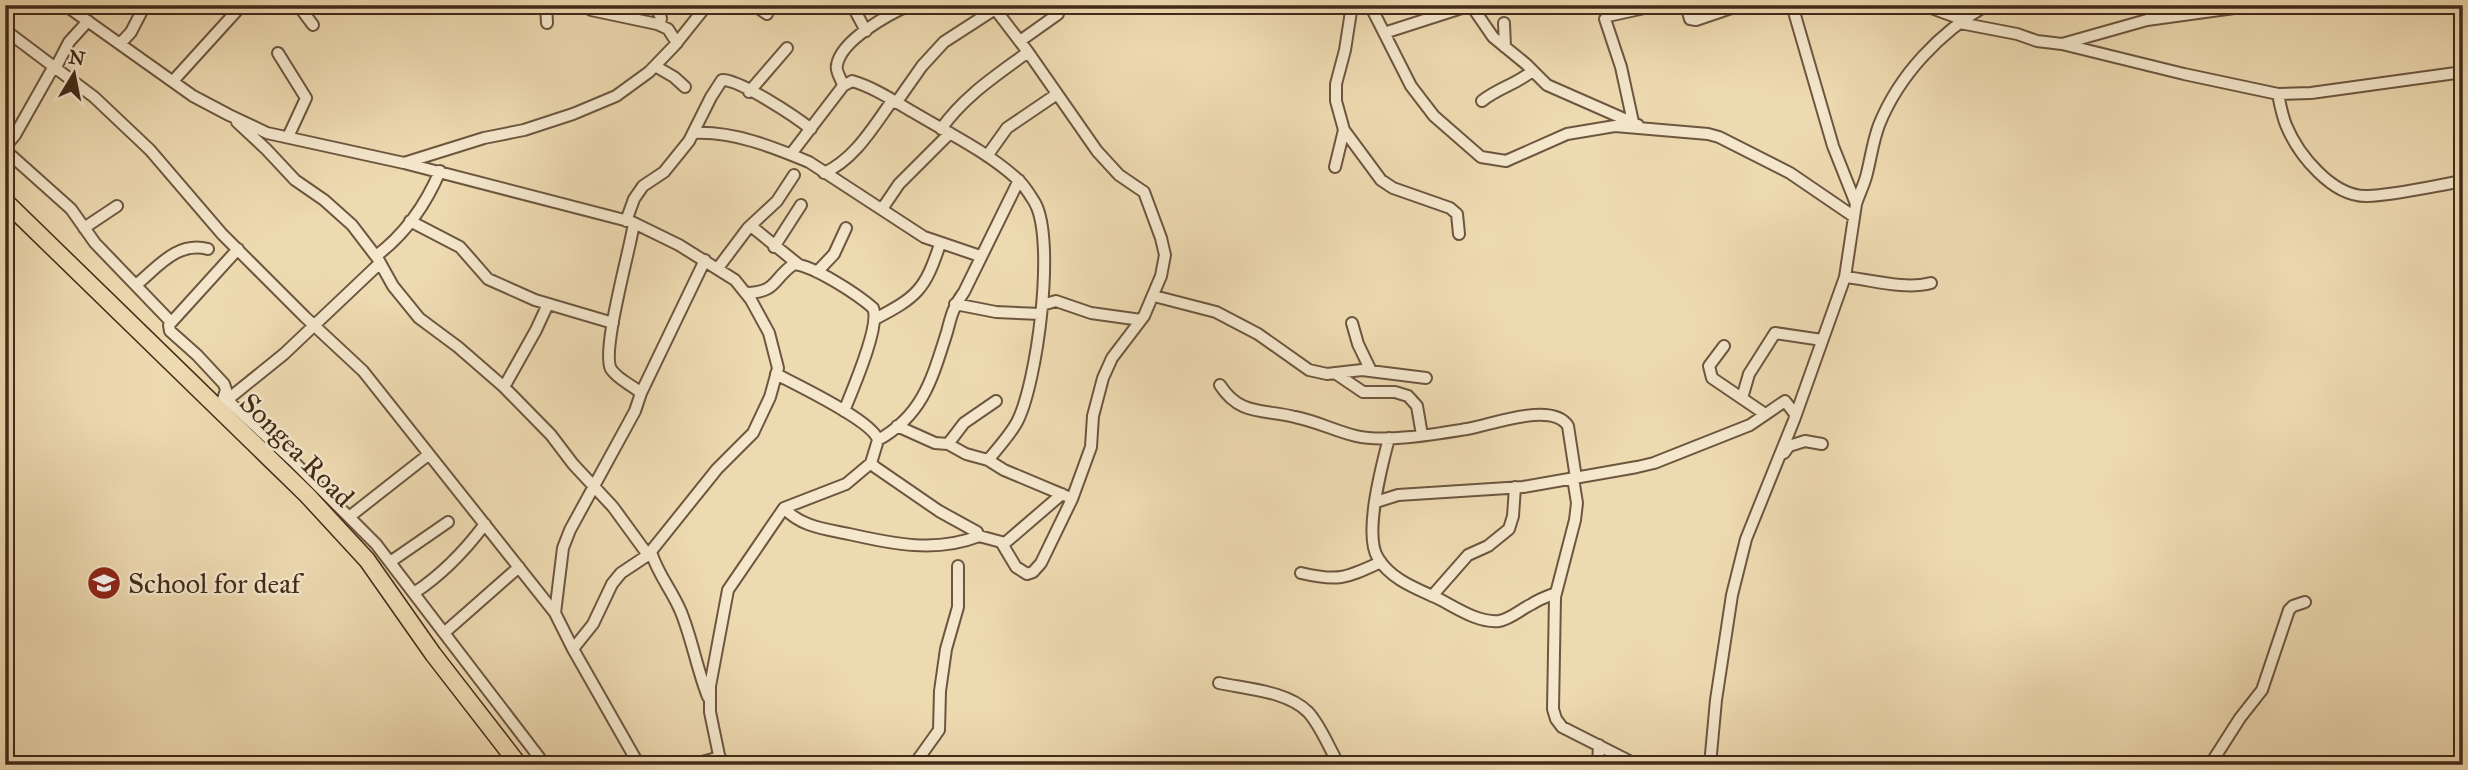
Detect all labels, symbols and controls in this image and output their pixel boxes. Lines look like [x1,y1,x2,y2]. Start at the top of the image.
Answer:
north arrow [38,38,108,108]
text: N [67,45,87,70]
street label: Songea Road [232,385,362,515]
school or university icon: School for deaf [85,564,123,602]
place label: School for deaf [128,566,305,601]

